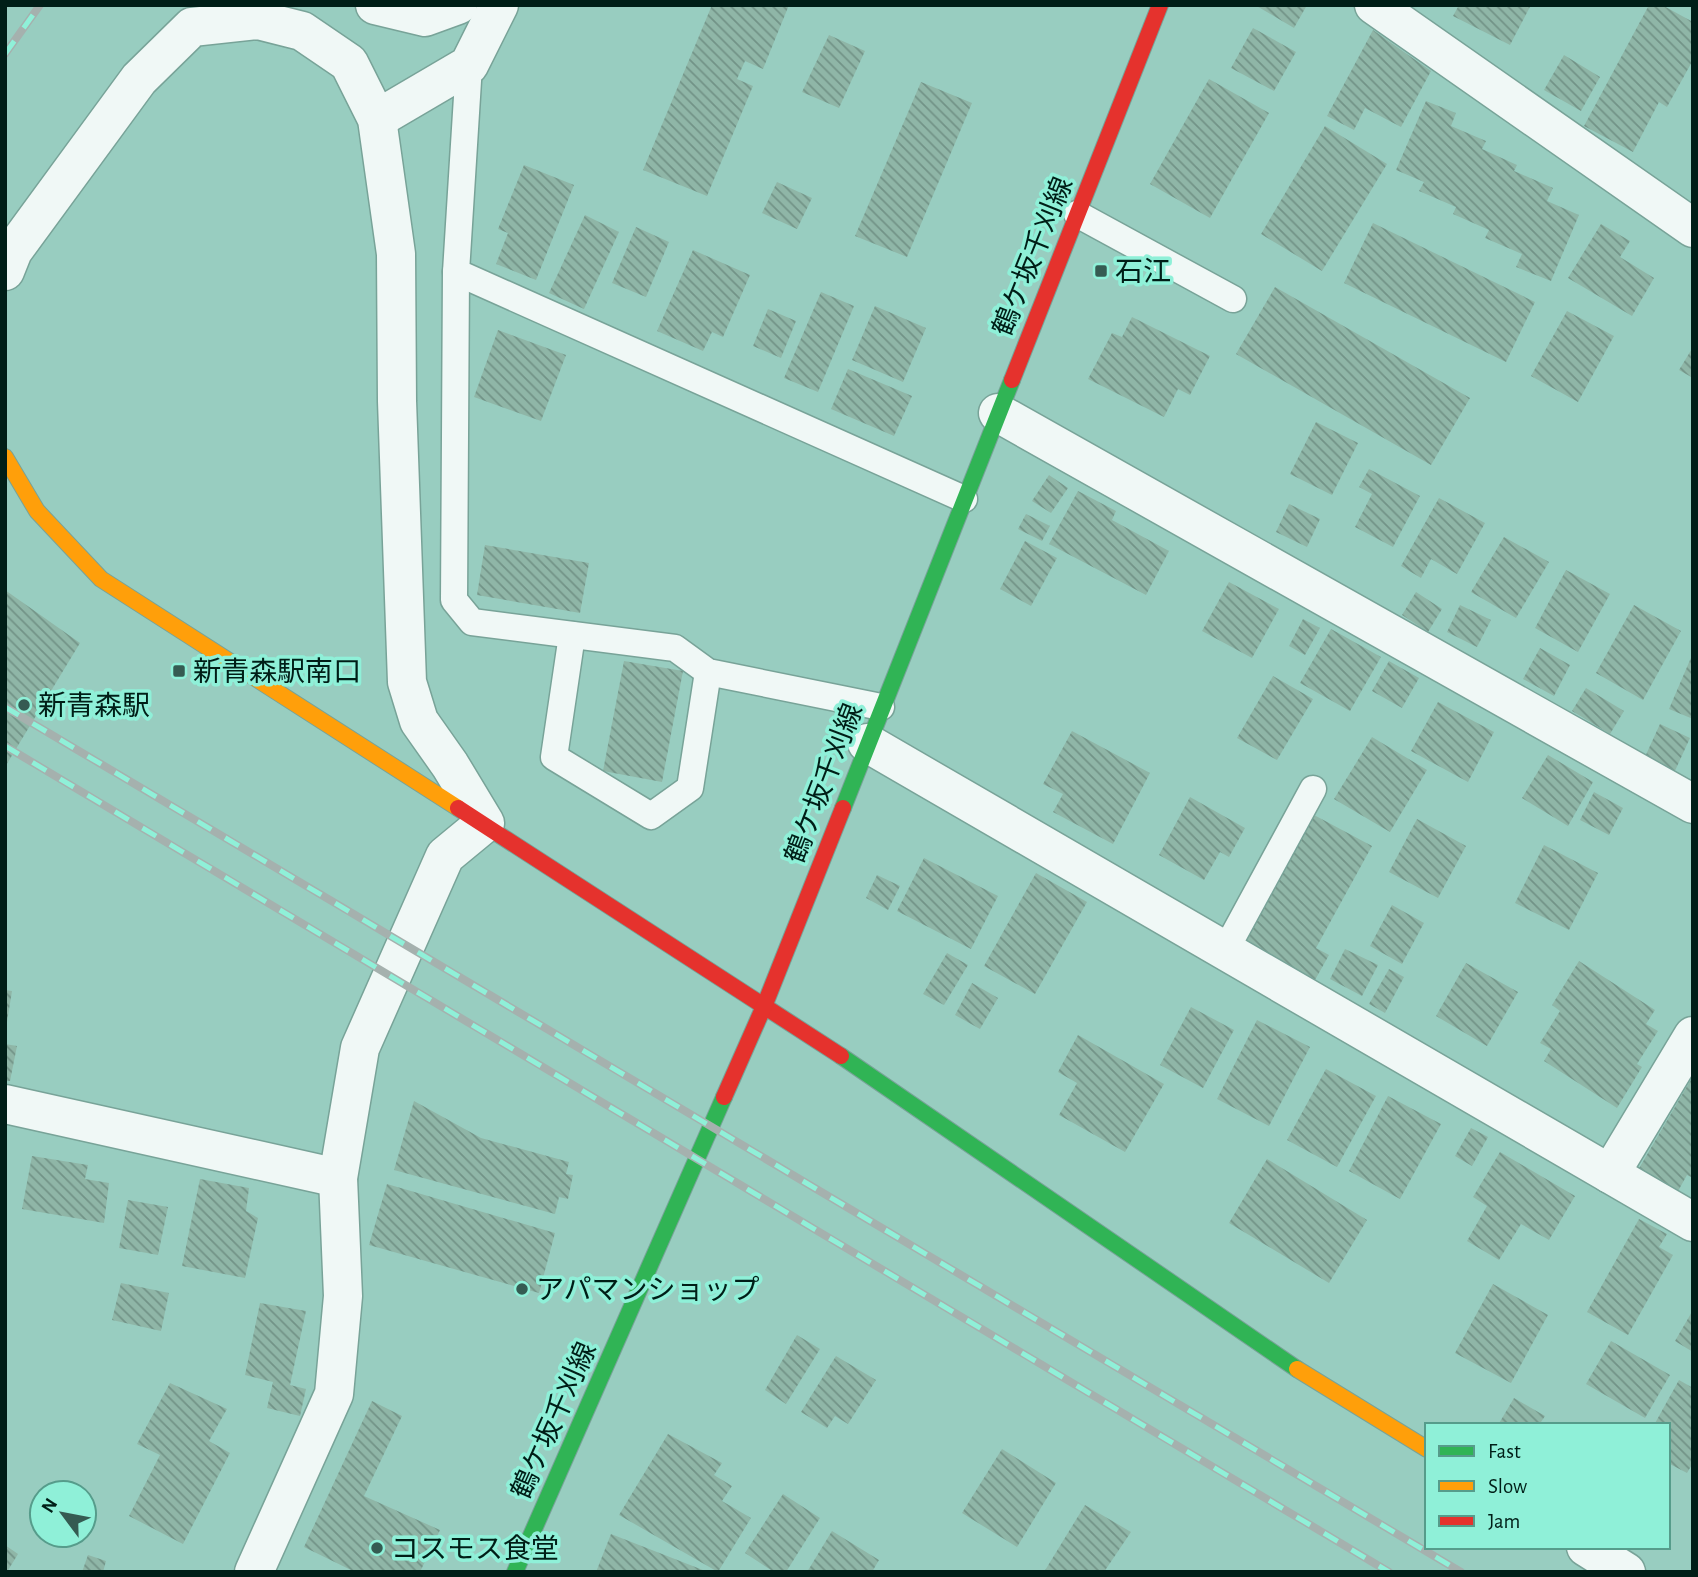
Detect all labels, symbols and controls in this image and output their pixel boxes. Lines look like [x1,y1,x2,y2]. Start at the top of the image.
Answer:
street label: 鶴ケ坂千刈線 [988,173,1078,340]
place label: 石江 [1115,257,1171,287]
marker: 石江 [1093,263,1109,279]
place label: 新青森駅南口 [193,657,361,687]
marker: 新青森駅南口 [171,663,187,679]
place label: 新青森駅 [38,691,150,721]
marker: 新青森駅 [16,697,32,713]
street label: 鶴ケ坂千刈線 [780,700,868,867]
place label: アパマンショップ [536,1275,759,1305]
marker: アパマンショップ [514,1281,530,1297]
street label: 鶴ケ坂千刈線 [506,1338,602,1503]
legend [1425,1423,1670,1549]
text: Fast [1488,1441,1521,1462]
text: Slow [1488,1476,1527,1497]
north arrow [28,1479,98,1549]
text: N [38,1495,61,1516]
text: Jam [1488,1511,1520,1532]
place label: コスモス食堂 [391,1534,559,1564]
marker: コスモス食堂 [369,1540,385,1556]

